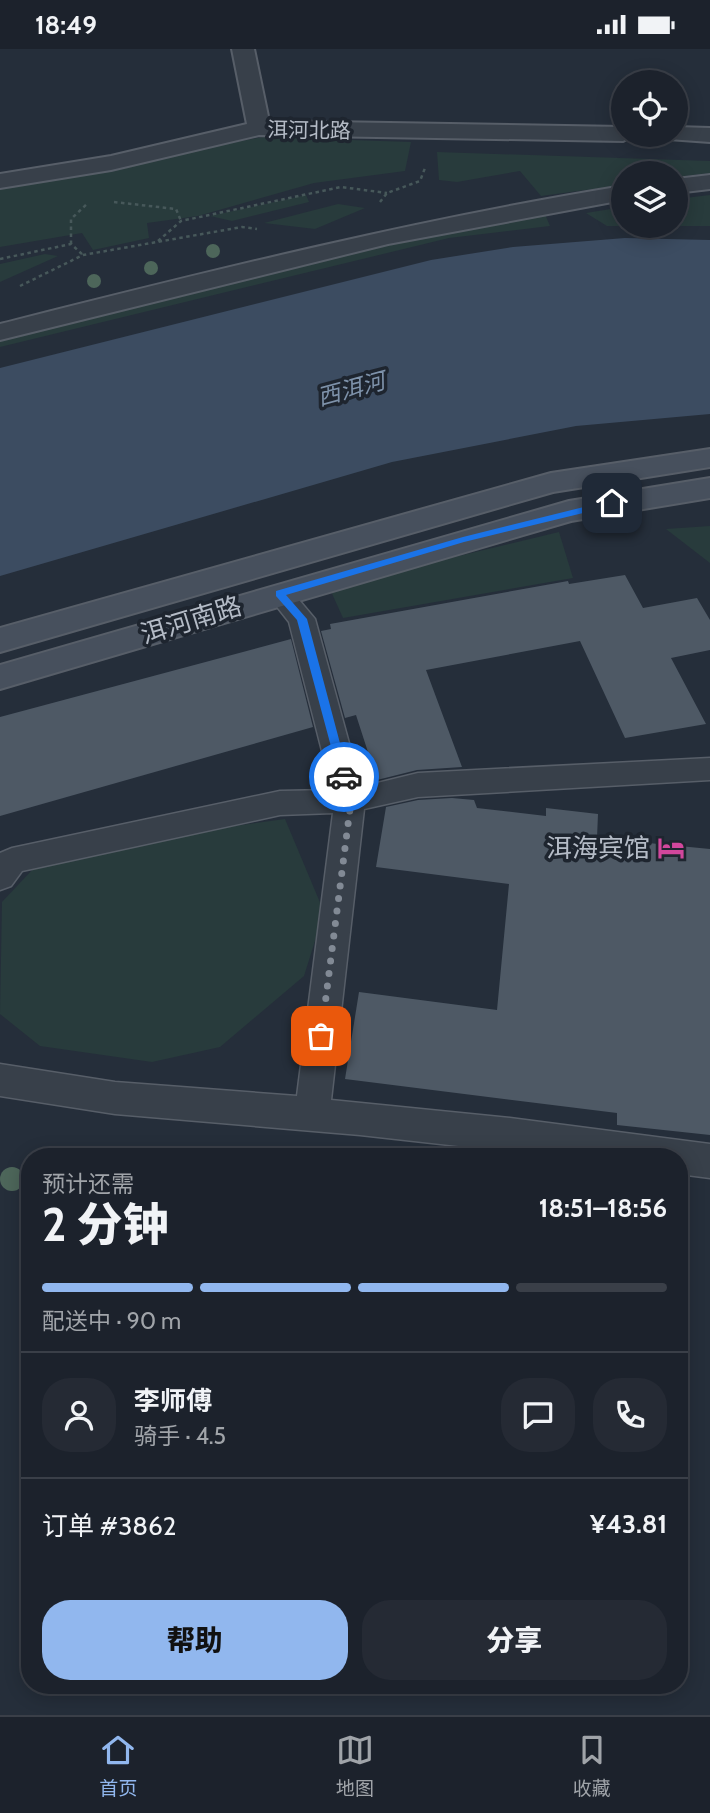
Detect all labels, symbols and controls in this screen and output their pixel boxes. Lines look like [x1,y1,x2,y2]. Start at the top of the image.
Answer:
text: 18:49 [35,9,97,41]
map controls [611,70,688,238]
button: locate [611,70,688,147]
street label: 洱河北路 [267,117,351,143]
button: layers [611,161,688,238]
water label: 西洱河 [314,366,392,411]
pin [582,473,642,533]
icon: home [593,484,631,522]
street label: 洱河南路 [137,589,245,651]
courier [309,742,379,812]
icon: car [325,758,363,796]
place label: 洱海宾馆 [546,832,650,864]
hotel icon: 洱海宾馆 [656,833,686,863]
pin [291,1006,351,1066]
icon: bag [302,1017,340,1055]
text: 预计还需 [42,1170,134,1198]
text: 18:51–18:56 [539,1192,667,1224]
text: 2 分钟 [42,1197,169,1253]
text: 配送中 · 90 m [42,1307,181,1335]
button: person [42,1378,116,1452]
button: chat [501,1378,575,1452]
button: phone [593,1378,667,1452]
text: 李师傅 [134,1385,212,1417]
text: 骑手 · 4.5 [134,1422,226,1450]
text: ¥43.81 [590,1508,667,1540]
text: 订单 #3862 [42,1510,176,1542]
button: 帮助 [42,1600,348,1680]
button: 分享 [362,1600,667,1680]
tab: 首页 [99,1731,137,1800]
tab: 地图 [336,1731,374,1800]
tab: 收藏 [573,1731,611,1800]

